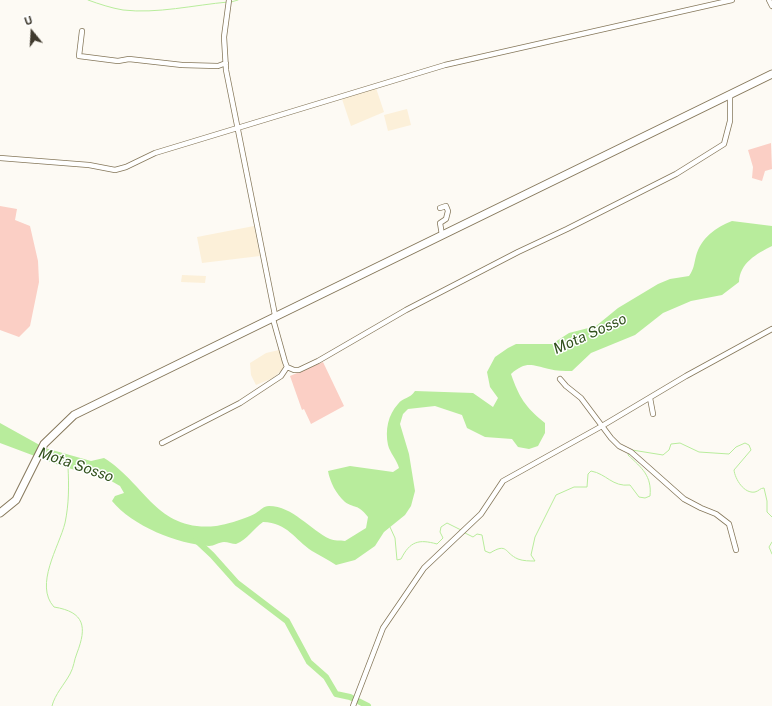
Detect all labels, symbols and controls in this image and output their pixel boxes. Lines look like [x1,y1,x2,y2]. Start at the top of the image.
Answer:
north arrow [12,12,52,52]
text: U [23,14,34,28]
water label: Mota Sosso [551,310,629,358]
water label: Mota Sosso [36,444,116,486]

